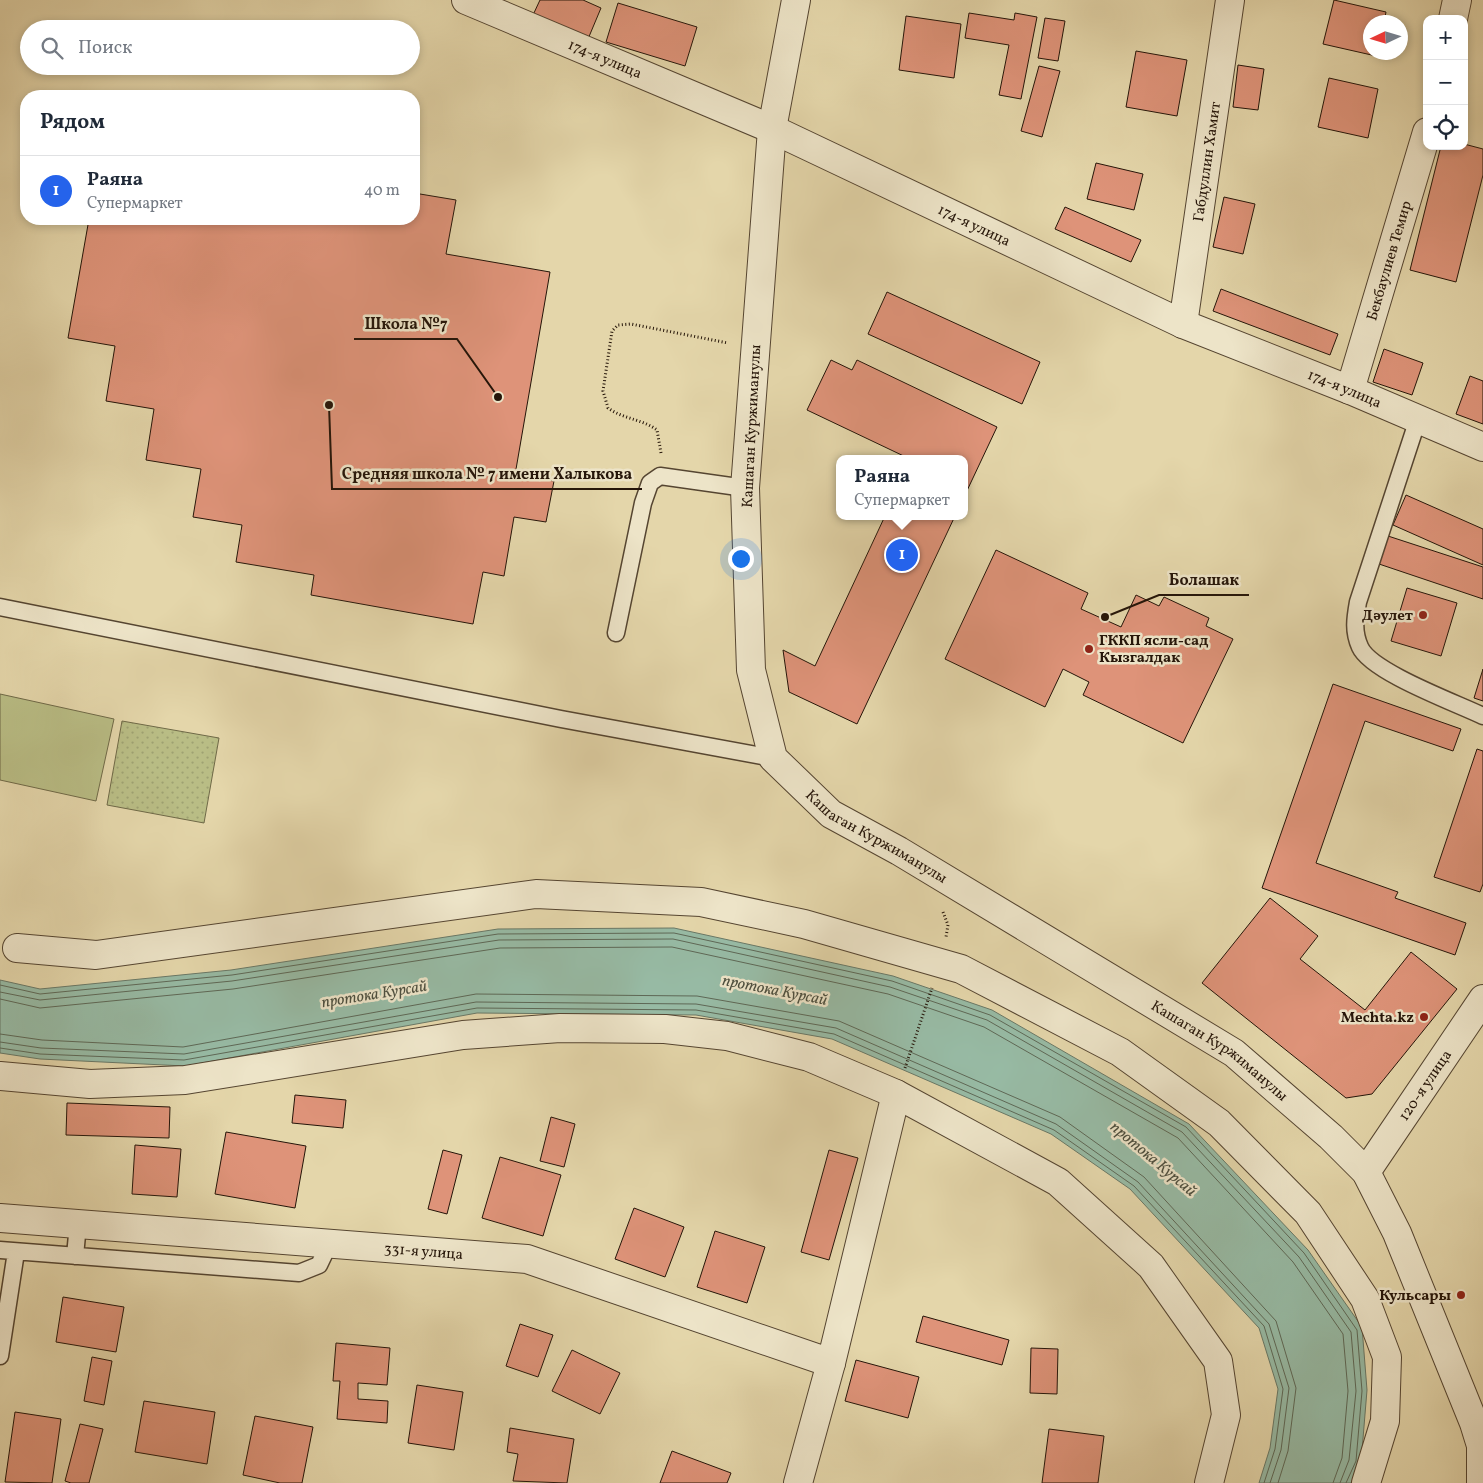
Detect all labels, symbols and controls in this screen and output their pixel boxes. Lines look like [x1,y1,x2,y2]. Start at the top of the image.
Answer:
north arrow [1363,15,1408,60]
map controls [1423,15,1468,150]
button: + [1423,15,1468,60]
search box [20,20,420,75]
icon: search [38,34,66,62]
text: Поиск [78,35,132,61]
street label: 174-я улица [564,35,645,85]
button: − [1423,60,1468,105]
street label: Габдуллин Хамит [1189,100,1227,223]
button: locate [1423,105,1468,150]
text: Рядом [40,108,105,137]
text: Раяна [87,167,143,193]
text: 1 [53,180,59,202]
text: 40 m [364,180,400,202]
text: Супермаркет [87,193,183,215]
street label: Бекбаулиев Темир [1362,199,1418,324]
street label: 174-я улица [934,200,1014,253]
callout: Школа №7 [354,308,457,339]
text: Школа №7 [364,314,448,336]
street label: Кашаган Куржиманулы [738,343,767,508]
street label: 174-я улица [1304,365,1384,414]
popup [836,455,968,520]
callout: Средняя школа № 7 имени Халыкова [332,458,642,489]
text: Средняя школа № 7 имени Халыкова [342,464,632,486]
text: Раяна [854,464,910,490]
text: Супермаркет [854,490,950,512]
pin: 1 [886,536,918,574]
your location [728,546,754,572]
callout: Болашак [1159,564,1249,595]
text: Болашак [1169,570,1240,592]
place label: Дәулет [1362,606,1414,627]
marker: Дәулет [1417,609,1429,621]
place label: ГККП ясли-сад Кызгалдак [1099,631,1209,669]
marker: ГККП ясли-сад Кызгалдак [1083,643,1095,655]
street label: Кашаган Куржиманулы [800,786,951,890]
water label: протока Курсай [720,970,829,1012]
water label: протока Курсай [320,976,429,1014]
street label: Кашаган Куржиманулы [1146,996,1292,1107]
place label: Mechta.kz [1341,1008,1414,1029]
marker: Mechta.kz [1418,1011,1430,1023]
street label: 120-я улица [1394,1046,1458,1126]
water label: протока Курсай [1105,1117,1201,1202]
street label: 331-я улица [383,1239,464,1266]
place label: Кульсары [1379,1286,1451,1307]
marker: Кульсары [1455,1289,1467,1301]

